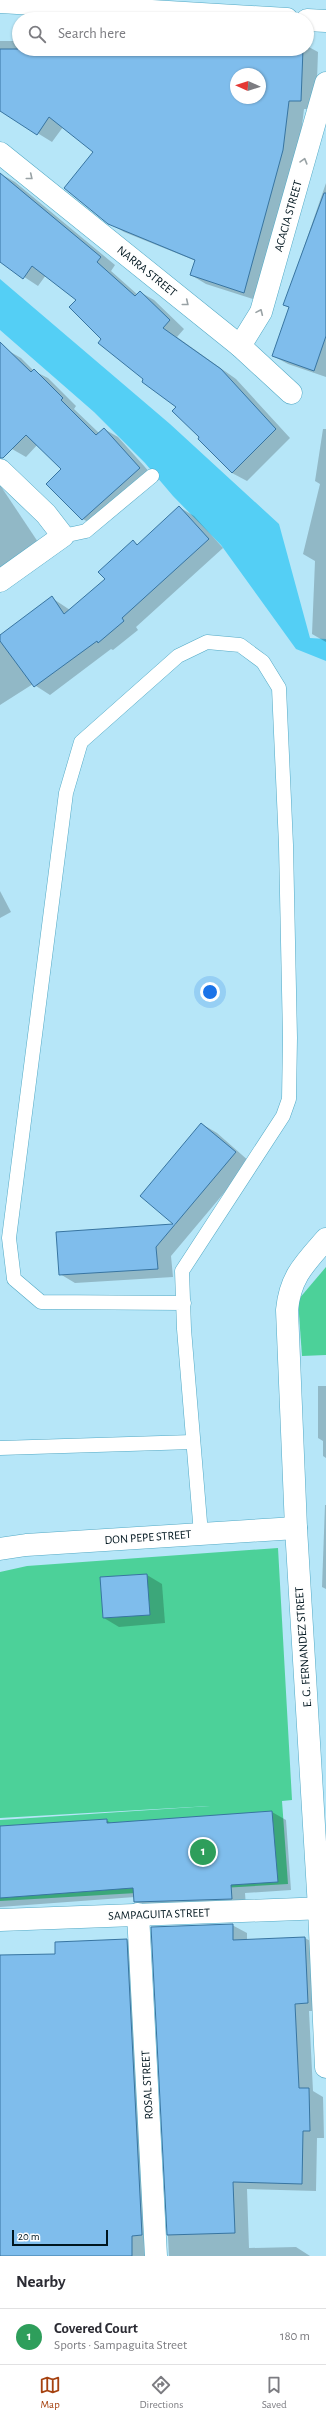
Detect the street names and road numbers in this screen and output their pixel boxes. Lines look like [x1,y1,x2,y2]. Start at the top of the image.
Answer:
street label: ACACIA STREET [272,179,304,253]
street label: NARRA STREET [115,243,179,299]
street label: DON PEPE STREET [104,1528,192,1546]
street label: E. G. FERNANDEZ STREET [293,1586,313,1708]
street label: SAMPAGUITA STREET [108,1906,210,1922]
street label: ROSAL STREET [139,2050,155,2120]

